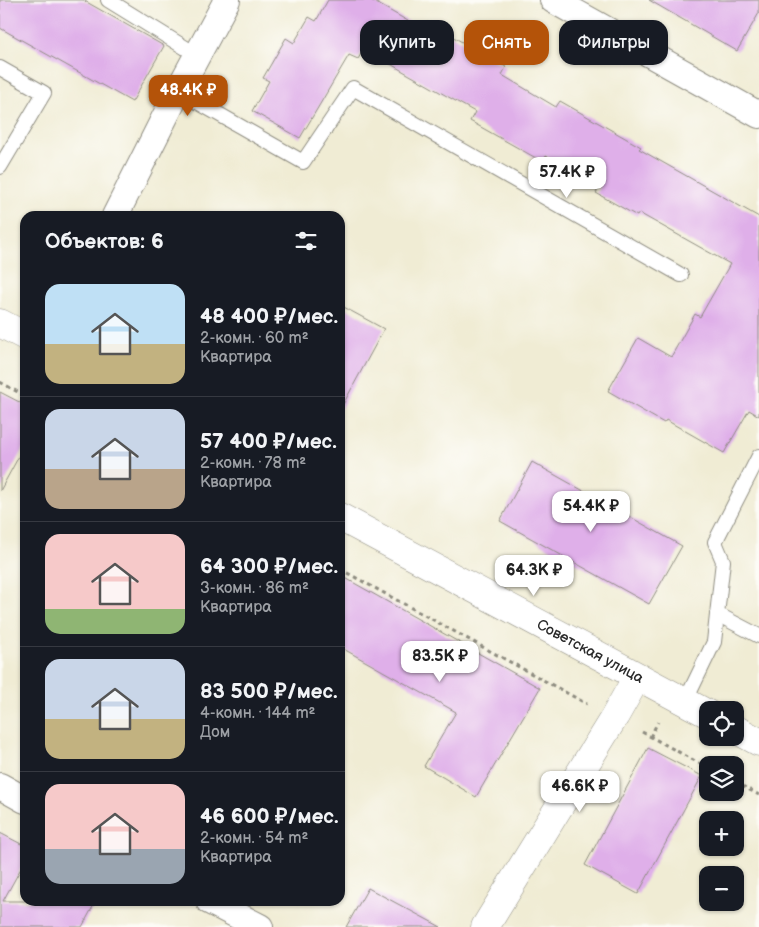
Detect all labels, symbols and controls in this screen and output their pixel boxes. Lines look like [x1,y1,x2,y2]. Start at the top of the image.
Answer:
chip: Купить [360,20,454,65]
chip: Снять [464,20,549,65]
chip: Фильтры [559,20,668,65]
pin: 48.4K ₽ [142,74,234,117]
text: 48.4K ₽ [160,81,216,100]
pin: 57.4K ₽ [521,156,613,199]
text: 57.4K ₽ [539,163,595,182]
icon: filters [292,227,320,255]
text: Объектов: 6 [45,229,164,254]
icon: home [85,304,145,364]
text: 48 400 ₽/мес. [200,304,338,329]
text: 2-комн. · 60 m² [200,329,309,348]
text: Квартира [200,348,272,367]
icon: home [85,429,145,489]
text: 57 400 ₽/мес. [200,429,337,454]
text: 2-комн. · 78 m² [200,454,306,473]
text: Квартира [200,473,272,492]
pin: 54.4K ₽ [545,490,637,533]
text: 54.4K ₽ [563,497,619,516]
icon: home [85,554,145,614]
text: 64 300 ₽/мес. [200,554,338,579]
pin: 64.3K ₽ [488,554,580,597]
text: 64.3K ₽ [506,561,562,580]
text: 3-комн. · 86 m² [200,579,309,598]
text: Квартира [200,598,272,617]
street label: Советская улица [533,615,647,688]
pin: 83.5K ₽ [394,640,486,683]
text: 83.5K ₽ [412,647,468,666]
icon: home [85,679,145,739]
text: 83 500 ₽/мес. [200,679,338,704]
map controls [699,701,744,911]
button: locate [699,701,744,746]
text: 4-комн. · 144 m² [200,704,316,723]
text: Дом [200,723,230,742]
button: layers [699,756,744,801]
pin: 46.6K ₽ [534,770,626,813]
text: 46.6K ₽ [552,777,608,796]
icon: home [85,804,145,864]
text: 46 600 ₽/мес. [200,804,339,829]
button: + [699,811,744,856]
text: 2-комн. · 54 m² [200,829,308,848]
text: Квартира [200,848,272,867]
button: − [699,866,744,911]

